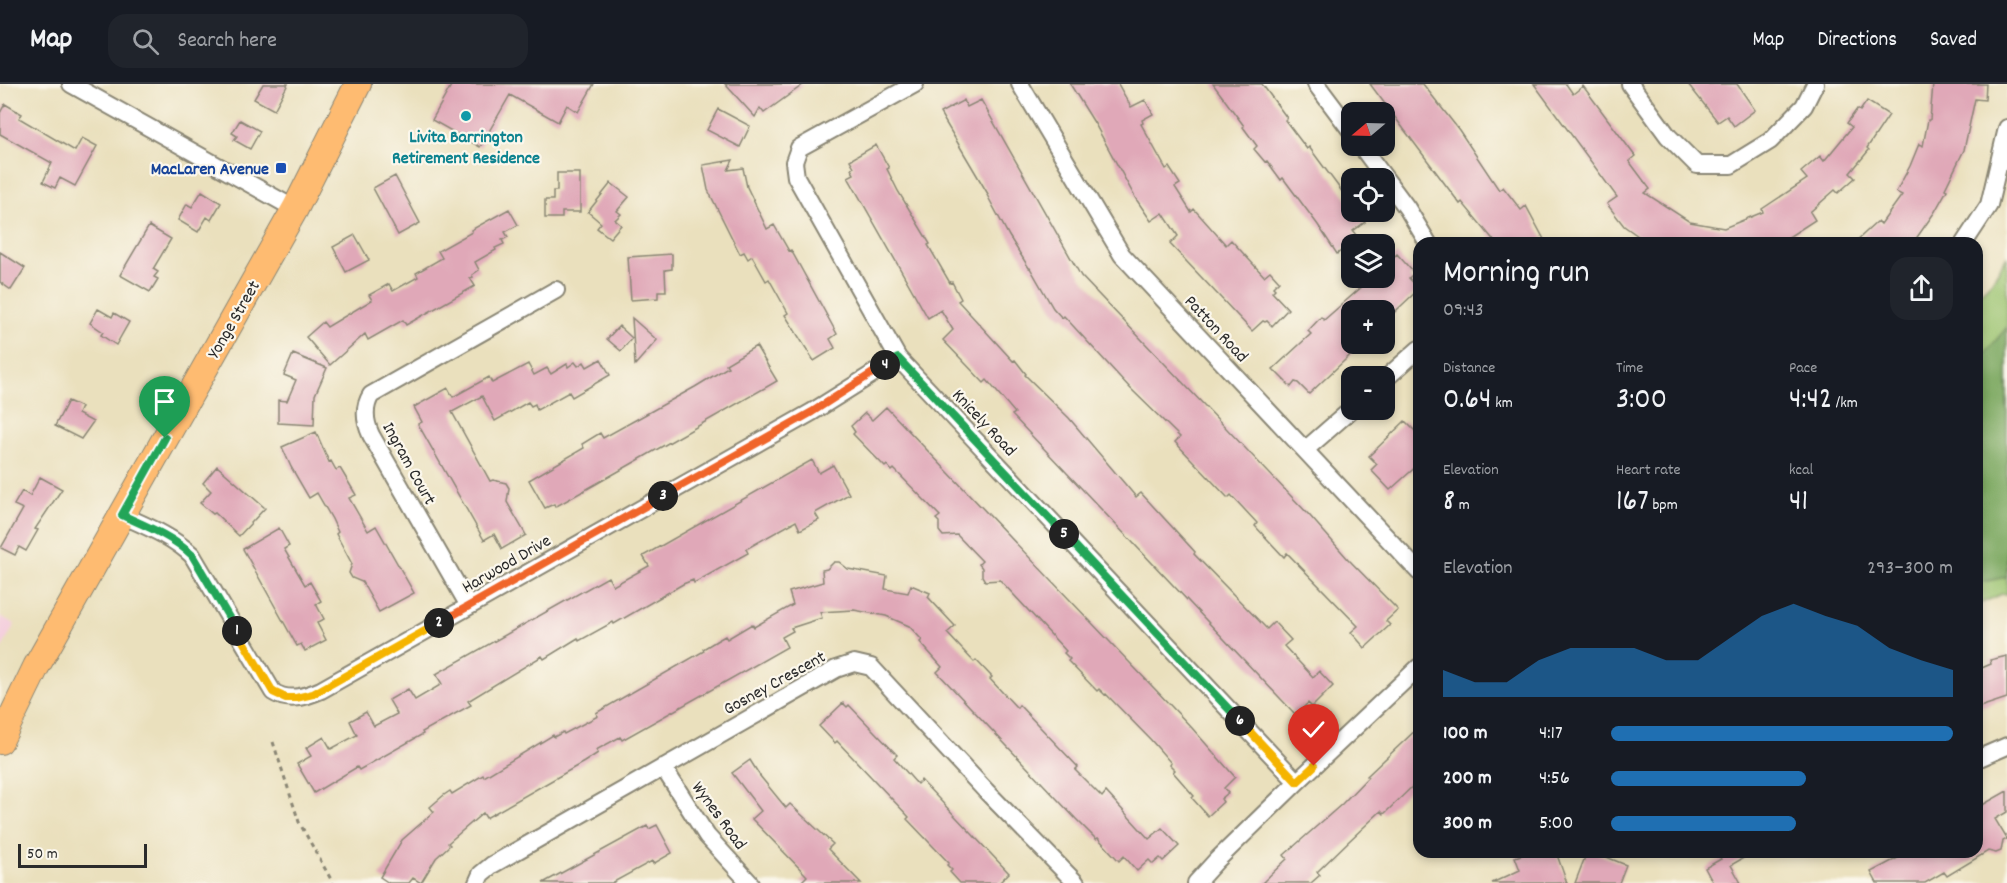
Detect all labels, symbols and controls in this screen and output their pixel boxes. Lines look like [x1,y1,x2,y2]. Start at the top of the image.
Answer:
search box [108,14,528,68]
text: Map [30,21,72,61]
icon: search [129,25,162,58]
text: Search here [177,26,277,57]
text: Map [1753,26,1784,56]
text: Directions [1817,26,1897,56]
text: Saved [1930,26,1977,56]
north arrow [1341,102,1395,156]
map controls [1341,102,1395,420]
marker: Livita Barrington Retirement Residence [459,109,473,123]
place label: Livita Barrington Retirement Residence [392,126,540,172]
place label: MacLaren Avenue [151,158,269,183]
marker: MacLaren Avenue [274,161,288,175]
button: locate [1341,168,1395,222]
button: layers [1341,234,1395,288]
text: Morning run [1443,251,1590,298]
button: share [1890,257,1953,320]
street label: Yonge Street [203,276,268,364]
street label: Patton Road [1177,290,1253,369]
text: 09:43 [1443,297,1484,325]
button: + [1341,300,1395,354]
pin: 4 [870,350,900,380]
text: 4 [882,353,888,376]
text: Distance [1443,357,1495,380]
text: Time [1616,357,1643,380]
text: Pace [1789,357,1817,380]
button: − [1341,366,1395,420]
pin [139,376,190,438]
text: 0.64 [1443,380,1491,423]
text: 3:00 [1616,380,1667,423]
text: 4:42 [1789,380,1832,423]
street label: Knicely Road [945,384,1021,463]
icon: arrive [148,385,181,418]
text: km [1491,392,1513,415]
text: /km [1832,392,1858,415]
street label: Ingram Court [375,418,441,511]
text: Elevation [1443,459,1499,482]
text: Heart rate [1616,459,1681,482]
text: kcal [1789,459,1813,482]
pin: 3 [648,481,678,511]
text: 8 [1443,482,1455,525]
text: 167 [1616,482,1649,525]
text: 41 [1789,482,1808,525]
text: 3 [659,484,667,507]
text: m [1455,494,1470,517]
text: bpm [1649,494,1678,517]
pin: 5 [1049,519,1079,549]
text: 5 [1060,522,1068,545]
street label: Harwood Drive [458,530,557,601]
text: Elevation [1443,555,1513,583]
text: 293–300 m [1867,555,1953,583]
pin: 2 [424,608,454,638]
text: 2 [436,611,443,634]
pin: 1 [222,616,252,646]
text: 1 [235,619,239,642]
street label: Gosney Crescent [720,646,831,723]
pin [1288,704,1339,766]
pin: 6 [1225,706,1255,736]
text: 6 [1236,709,1244,732]
icon: check [1297,713,1330,746]
text: 100 m [1443,720,1488,748]
text: 4:17 [1539,720,1563,748]
text: 200 m [1443,765,1492,793]
text: 4:56 [1539,765,1570,793]
street label: Wynes Road [685,777,751,856]
text: 300 m [1443,810,1492,838]
text: 5:00 [1539,810,1573,838]
scale bar [18,841,147,868]
text: 50 m [27,843,58,866]

